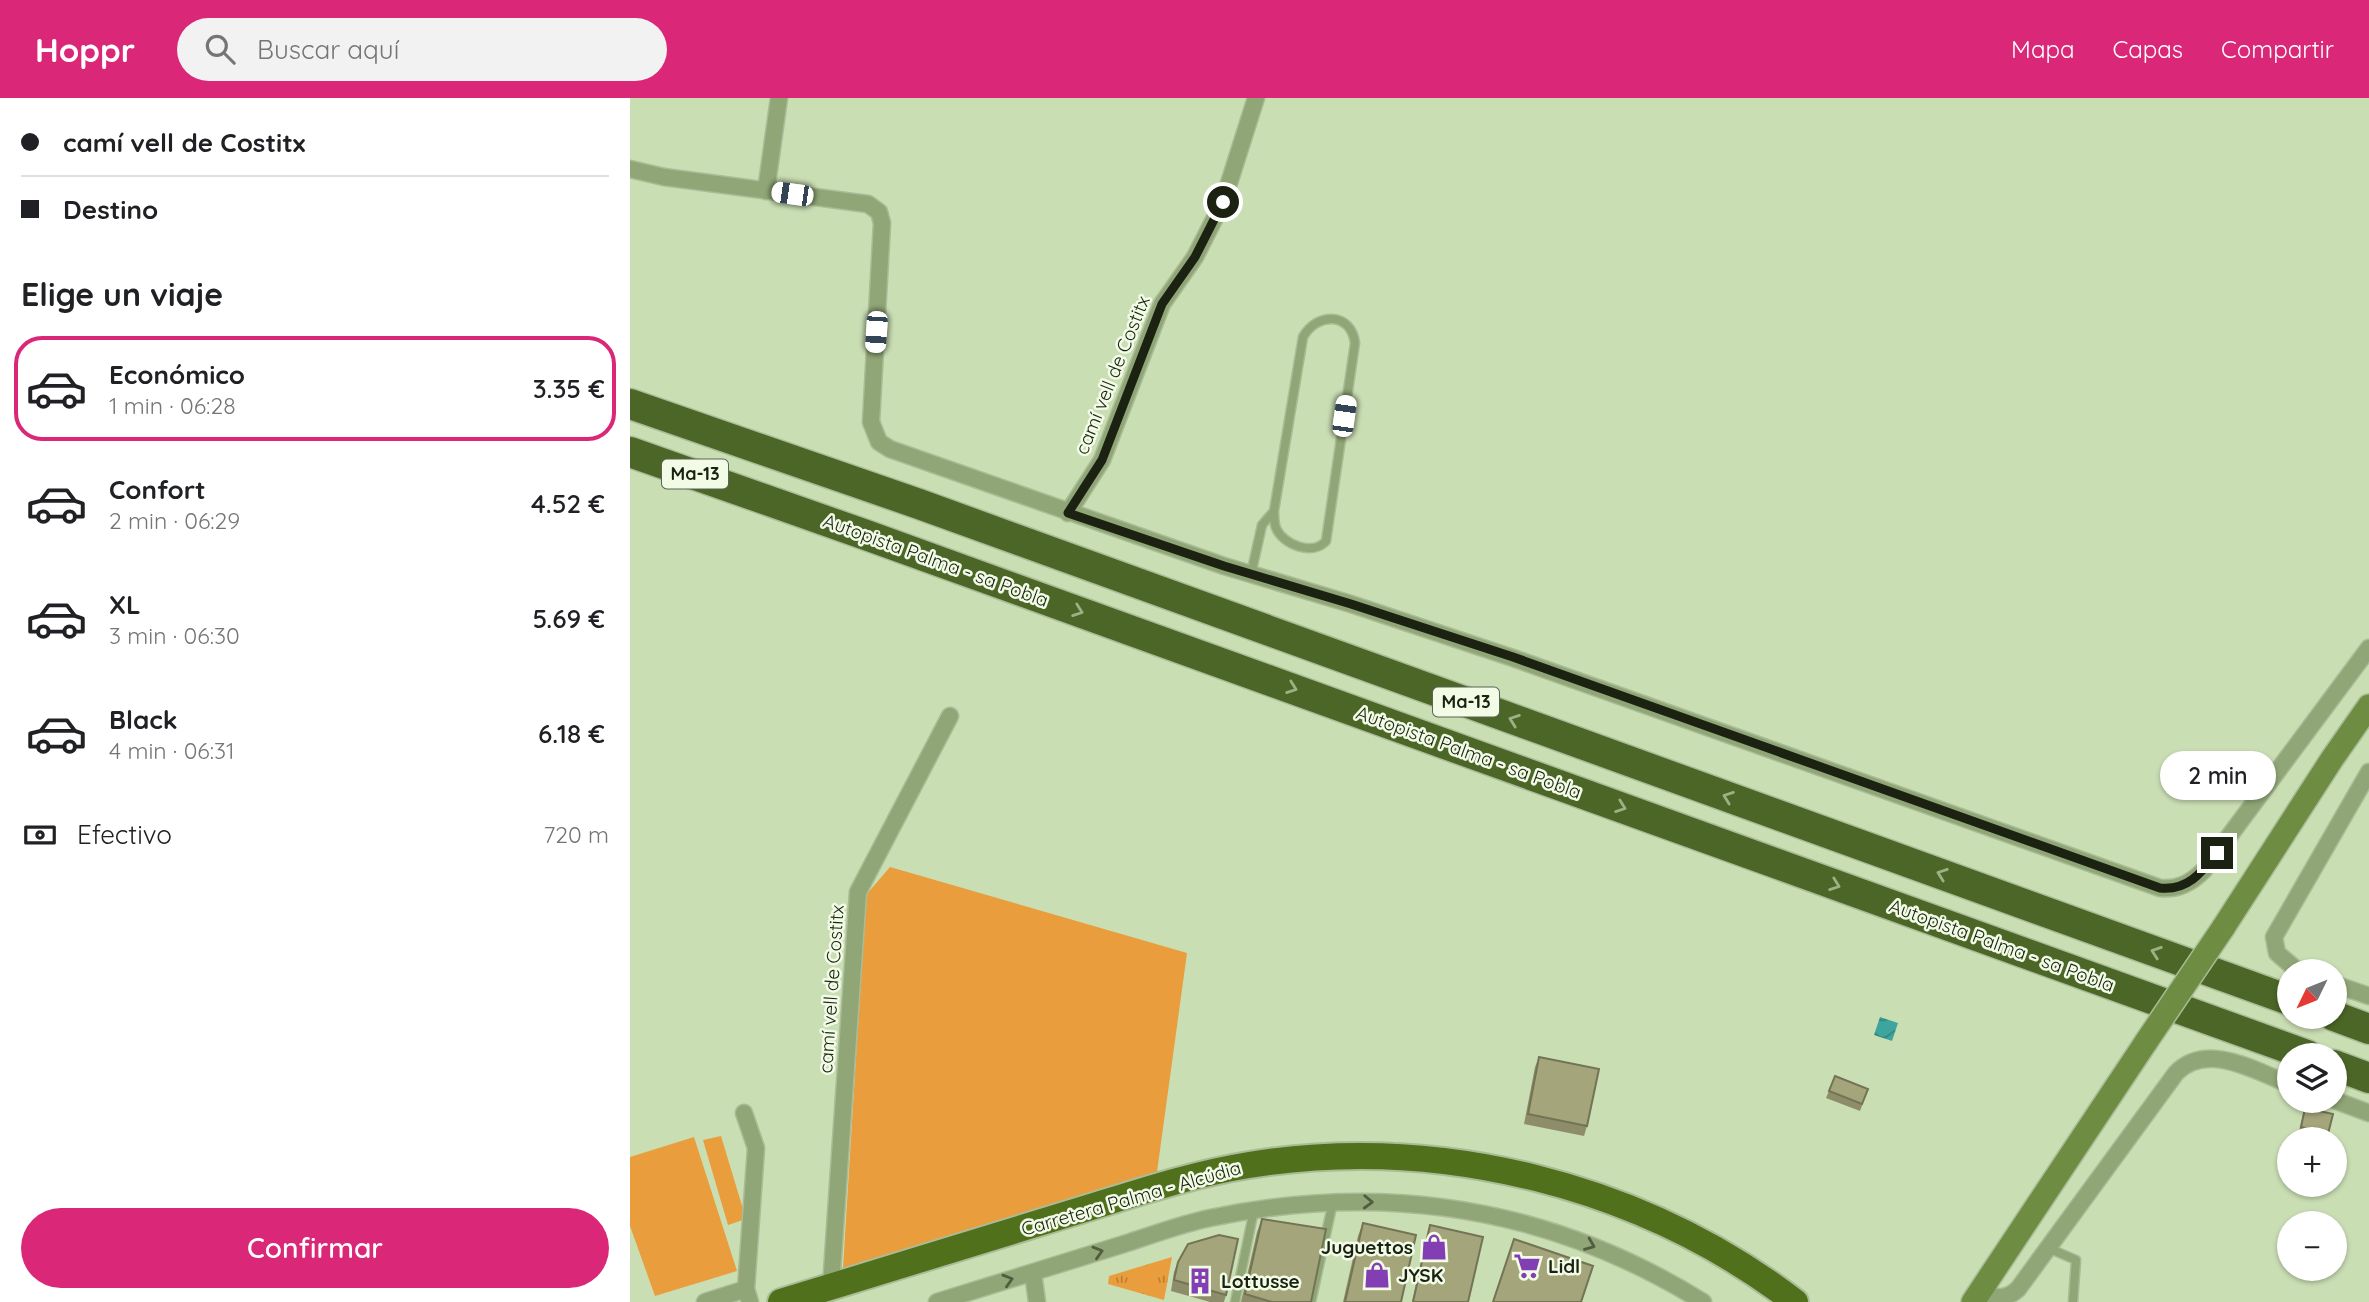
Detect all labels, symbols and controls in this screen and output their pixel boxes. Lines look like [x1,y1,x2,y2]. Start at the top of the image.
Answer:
search box [177,18,667,81]
text: Hoppr [35,29,135,70]
icon: search [201,30,239,68]
text: Buscar aquí [257,33,399,66]
text: Mapa [2011,34,2075,64]
text: Capas [2113,34,2183,64]
text: Compartir [2221,34,2334,64]
text: camí vell de Costitx [63,126,305,159]
car [770,181,815,207]
route start [1207,186,1239,218]
text: Destino [63,193,158,226]
text: Elige un viaje [21,274,223,314]
street label: camí vell de Costitx [1069,292,1155,458]
car [865,310,888,354]
icon: car [25,357,88,420]
text: Económico [109,358,245,391]
text: 3.35 € [533,372,605,405]
text: 1 min · 06:28 [109,391,236,420]
car [1331,394,1358,438]
road number: Ma-13 [662,460,728,488]
icon: car [25,472,88,535]
text: Confort [109,473,206,506]
text: 4.52 € [531,487,605,520]
text: 2 min · 06:29 [109,506,240,535]
street label: Autopista Palma - sa Pobla [820,508,1052,612]
icon: car [25,587,88,650]
text: XL [109,588,141,621]
text: 5.69 € [532,602,605,635]
one-way arrow [1071,603,1083,617]
text: 3 min · 06:30 [109,621,240,650]
one-way arrow [1285,680,1297,694]
road number: Ma-13 [1433,688,1499,716]
street label: Autopista Palma - sa Pobla [1353,700,1585,804]
icon: car [25,702,88,765]
text: Black [109,703,178,736]
one-way arrow [1508,714,1520,728]
text: 6.18 € [538,717,605,750]
text: 4 min · 06:31 [109,736,235,765]
callout: 2 min [2159,752,2275,800]
text: 2 min [2188,761,2248,790]
one-way arrow [1722,791,1734,805]
one-way arrow [1614,799,1626,813]
icon: cash [21,816,59,854]
text: Efectivo [77,818,172,851]
text: 720 m [544,820,609,849]
route end [2201,837,2233,869]
one-way arrow [1936,869,1948,883]
one-way arrow [1828,876,1840,890]
street label: Autopista Palma - sa Pobla [1886,893,2118,997]
street label: camí vell de Costitx [813,904,849,1074]
one-way arrow [2150,946,2162,960]
north arrow [2277,959,2347,1029]
map controls [2277,959,2347,1281]
button: layers [2277,1043,2347,1113]
button: + [2277,1127,2347,1197]
street label: Carretera Palma - Alcúdia [1018,1155,1244,1241]
one-way arrow [1363,1194,1374,1209]
button: Confirmar [21,1208,609,1288]
button: − [2277,1211,2347,1281]
shop icon: Juguettos [1419,1232,1449,1262]
place label: Juguettos [1321,1235,1413,1259]
one-way arrow [1583,1236,1595,1250]
one-way arrow [1091,1246,1104,1260]
supermarket icon: Lidl [1512,1251,1542,1281]
place label: Lidl [1548,1254,1580,1278]
shop icon: JYSK [1362,1260,1392,1290]
place label: JYSK [1398,1263,1443,1287]
building icon: Lottusse [1185,1266,1215,1296]
place label: Lottusse [1221,1269,1300,1293]
one-way arrow [1002,1273,1014,1288]

